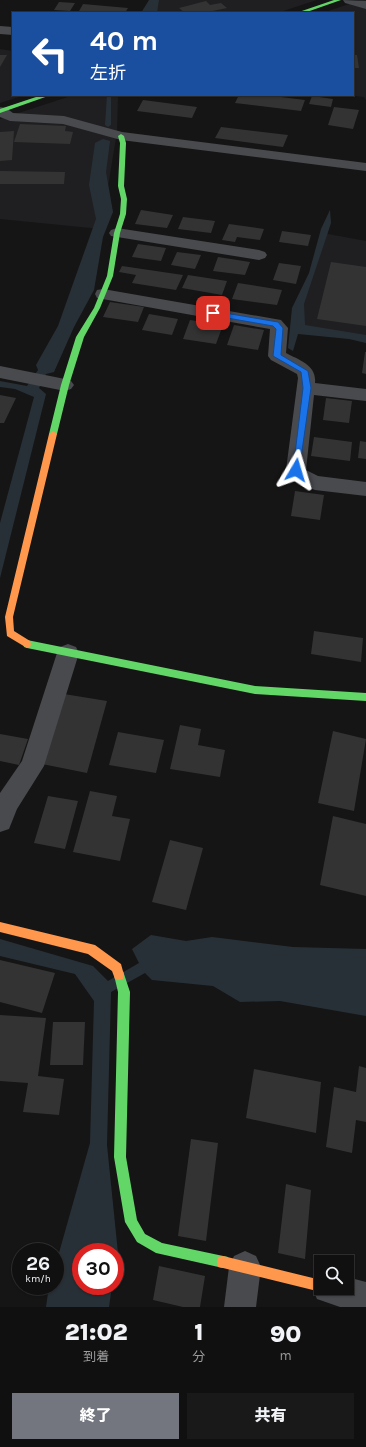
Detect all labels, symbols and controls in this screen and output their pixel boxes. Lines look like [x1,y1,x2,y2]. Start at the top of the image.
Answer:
text: 40 m [90,24,158,57]
icon: left [24,28,76,80]
text: 左折 [90,62,126,84]
pin [196,296,230,330]
icon: arrive [202,302,224,324]
position arrow [275,449,317,491]
speed limit sign: 30 [72,1243,124,1295]
text: 26 [26,1252,50,1275]
map controls [314,1255,354,1295]
button: search [314,1255,354,1295]
text: km/h [25,1273,51,1285]
text: 21:02 [65,1318,128,1346]
text: 1 [194,1318,203,1346]
text: 90 [270,1320,301,1348]
text: m [280,1348,292,1363]
text: 到着 [83,1349,109,1364]
text: 分 [192,1349,205,1364]
button: 終了 [12,1393,179,1439]
button: 共有 [187,1393,354,1439]

